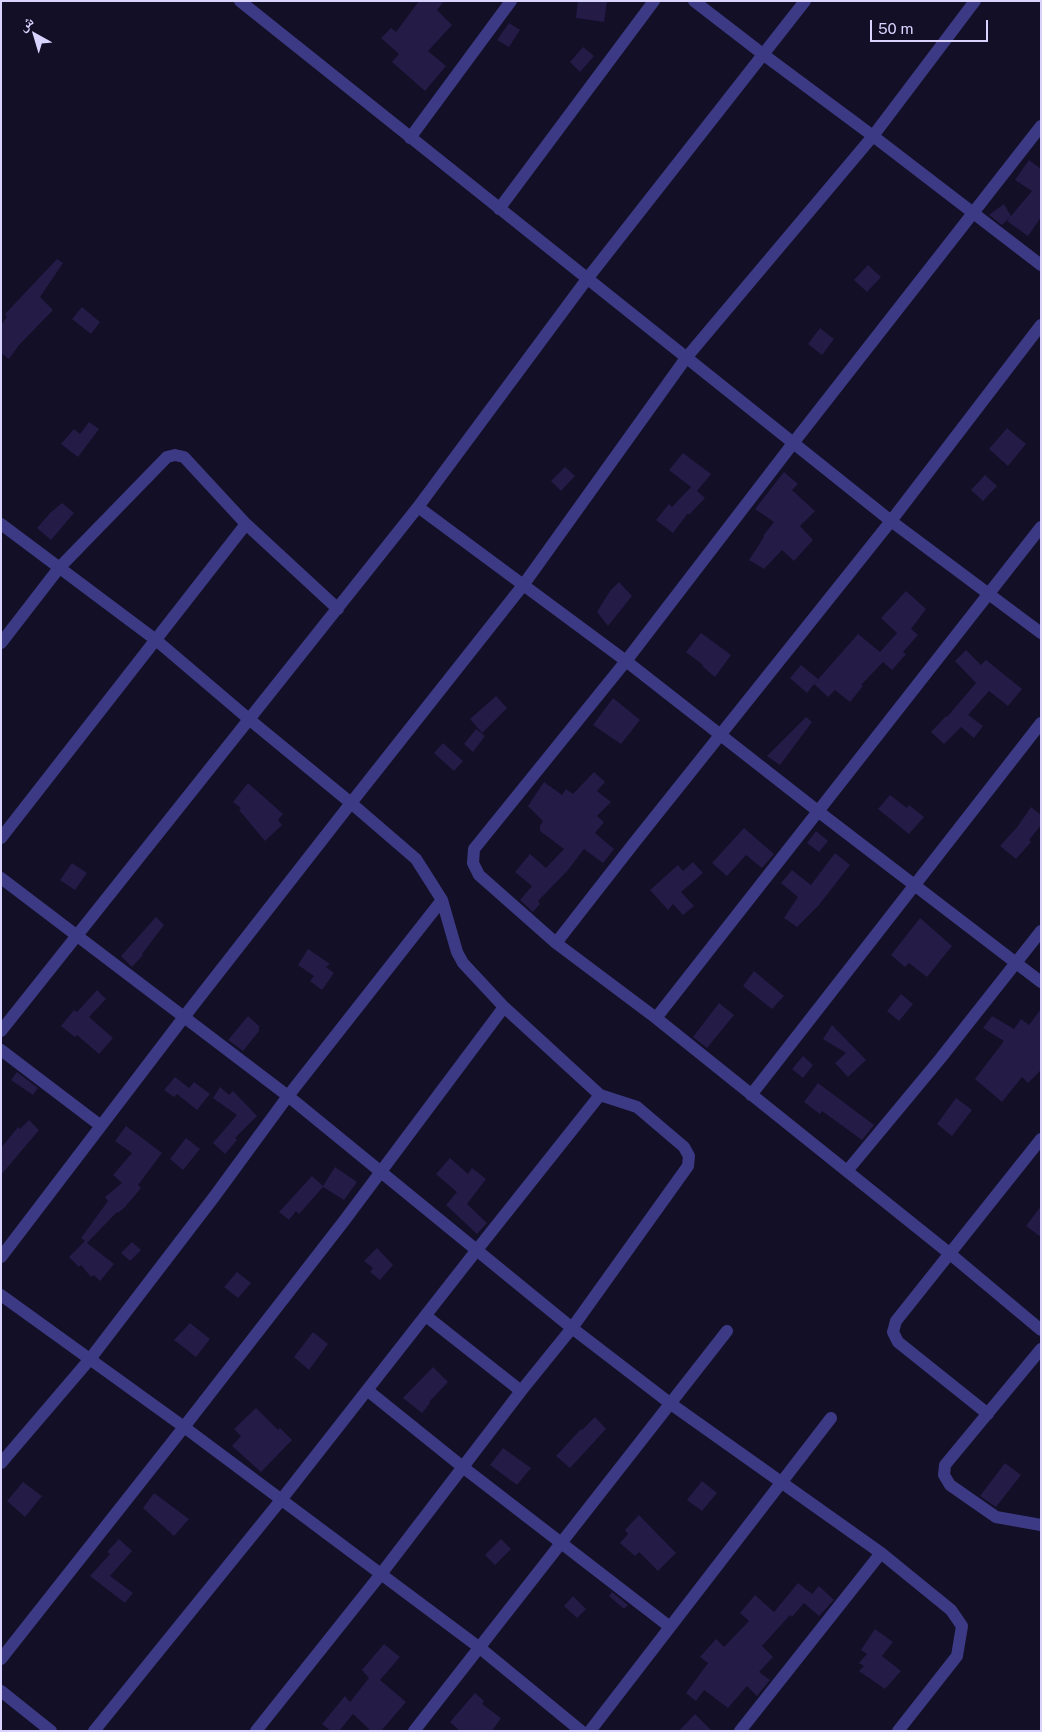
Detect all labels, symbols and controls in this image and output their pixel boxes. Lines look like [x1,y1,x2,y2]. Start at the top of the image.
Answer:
north arrow [10,10,60,60]
scale bar [872,10,990,42]
text: ش [15,12,36,34]
text: 50 m [878,20,913,37]

